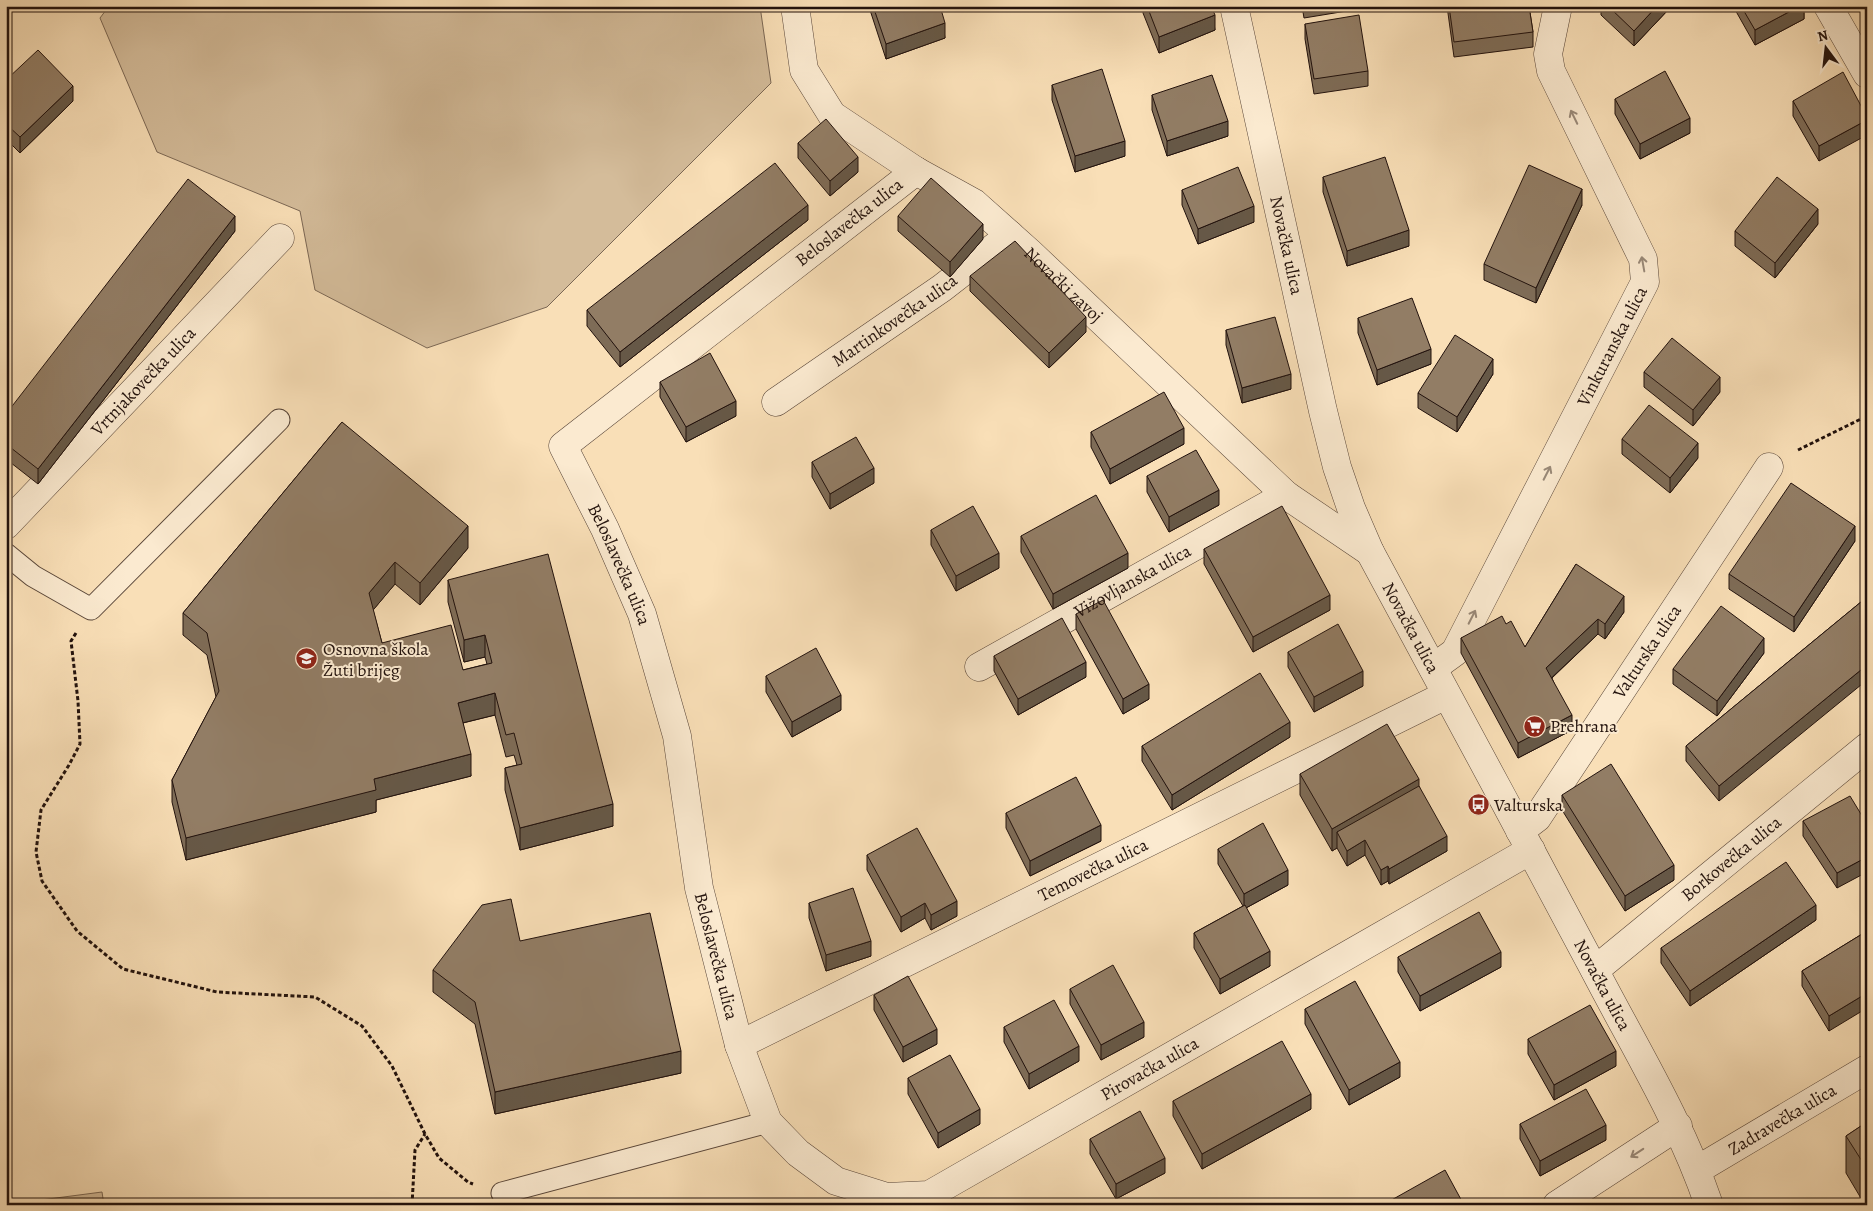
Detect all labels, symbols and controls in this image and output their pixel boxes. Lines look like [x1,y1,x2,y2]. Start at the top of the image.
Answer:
north arrow [1800,22,1850,72]
text: N [1815,25,1830,46]
one-way arrow [1568,110,1578,125]
street label: Beloslavečka ulica [790,172,908,272]
street label: Novačka ulica [1264,194,1309,298]
street label: Novački zavoj [1019,242,1108,328]
one-way arrow [1637,257,1647,273]
street label: Martinkovečka ulica [827,268,963,372]
street label: Vinkuranska ulica [1571,282,1653,411]
street label: Vrtnjakovečka ulica [85,321,202,442]
one-way arrow [1542,465,1552,480]
street label: Beloslavečka ulica [582,500,657,629]
street label: Vižovljanska ulica [1069,538,1196,624]
street label: Novačka ulica [1377,578,1446,678]
street label: Valturska ulica [1607,599,1687,704]
one-way arrow [1468,610,1478,625]
place label: Osnovna škola Žuti brijeg [323,637,429,682]
school or university icon: Osnovna škola Žuti brijeg [295,647,319,671]
supermarket icon: Prehrana [1522,714,1546,738]
place label: Prehrana [1550,714,1618,738]
bus stop icon: Valturska [1466,793,1490,817]
place label: Valturska [1493,793,1564,817]
street label: Borkovečka ulica [1676,810,1787,907]
street label: Temovečka ulica [1034,832,1152,907]
street label: Beloslavečka ulica [689,890,744,1023]
street label: Novačka ulica [1568,935,1637,1036]
street label: Pirovačka ulica [1096,1031,1204,1106]
street label: Zadravečka ulica [1723,1078,1841,1161]
one-way arrow [1630,1148,1644,1158]

